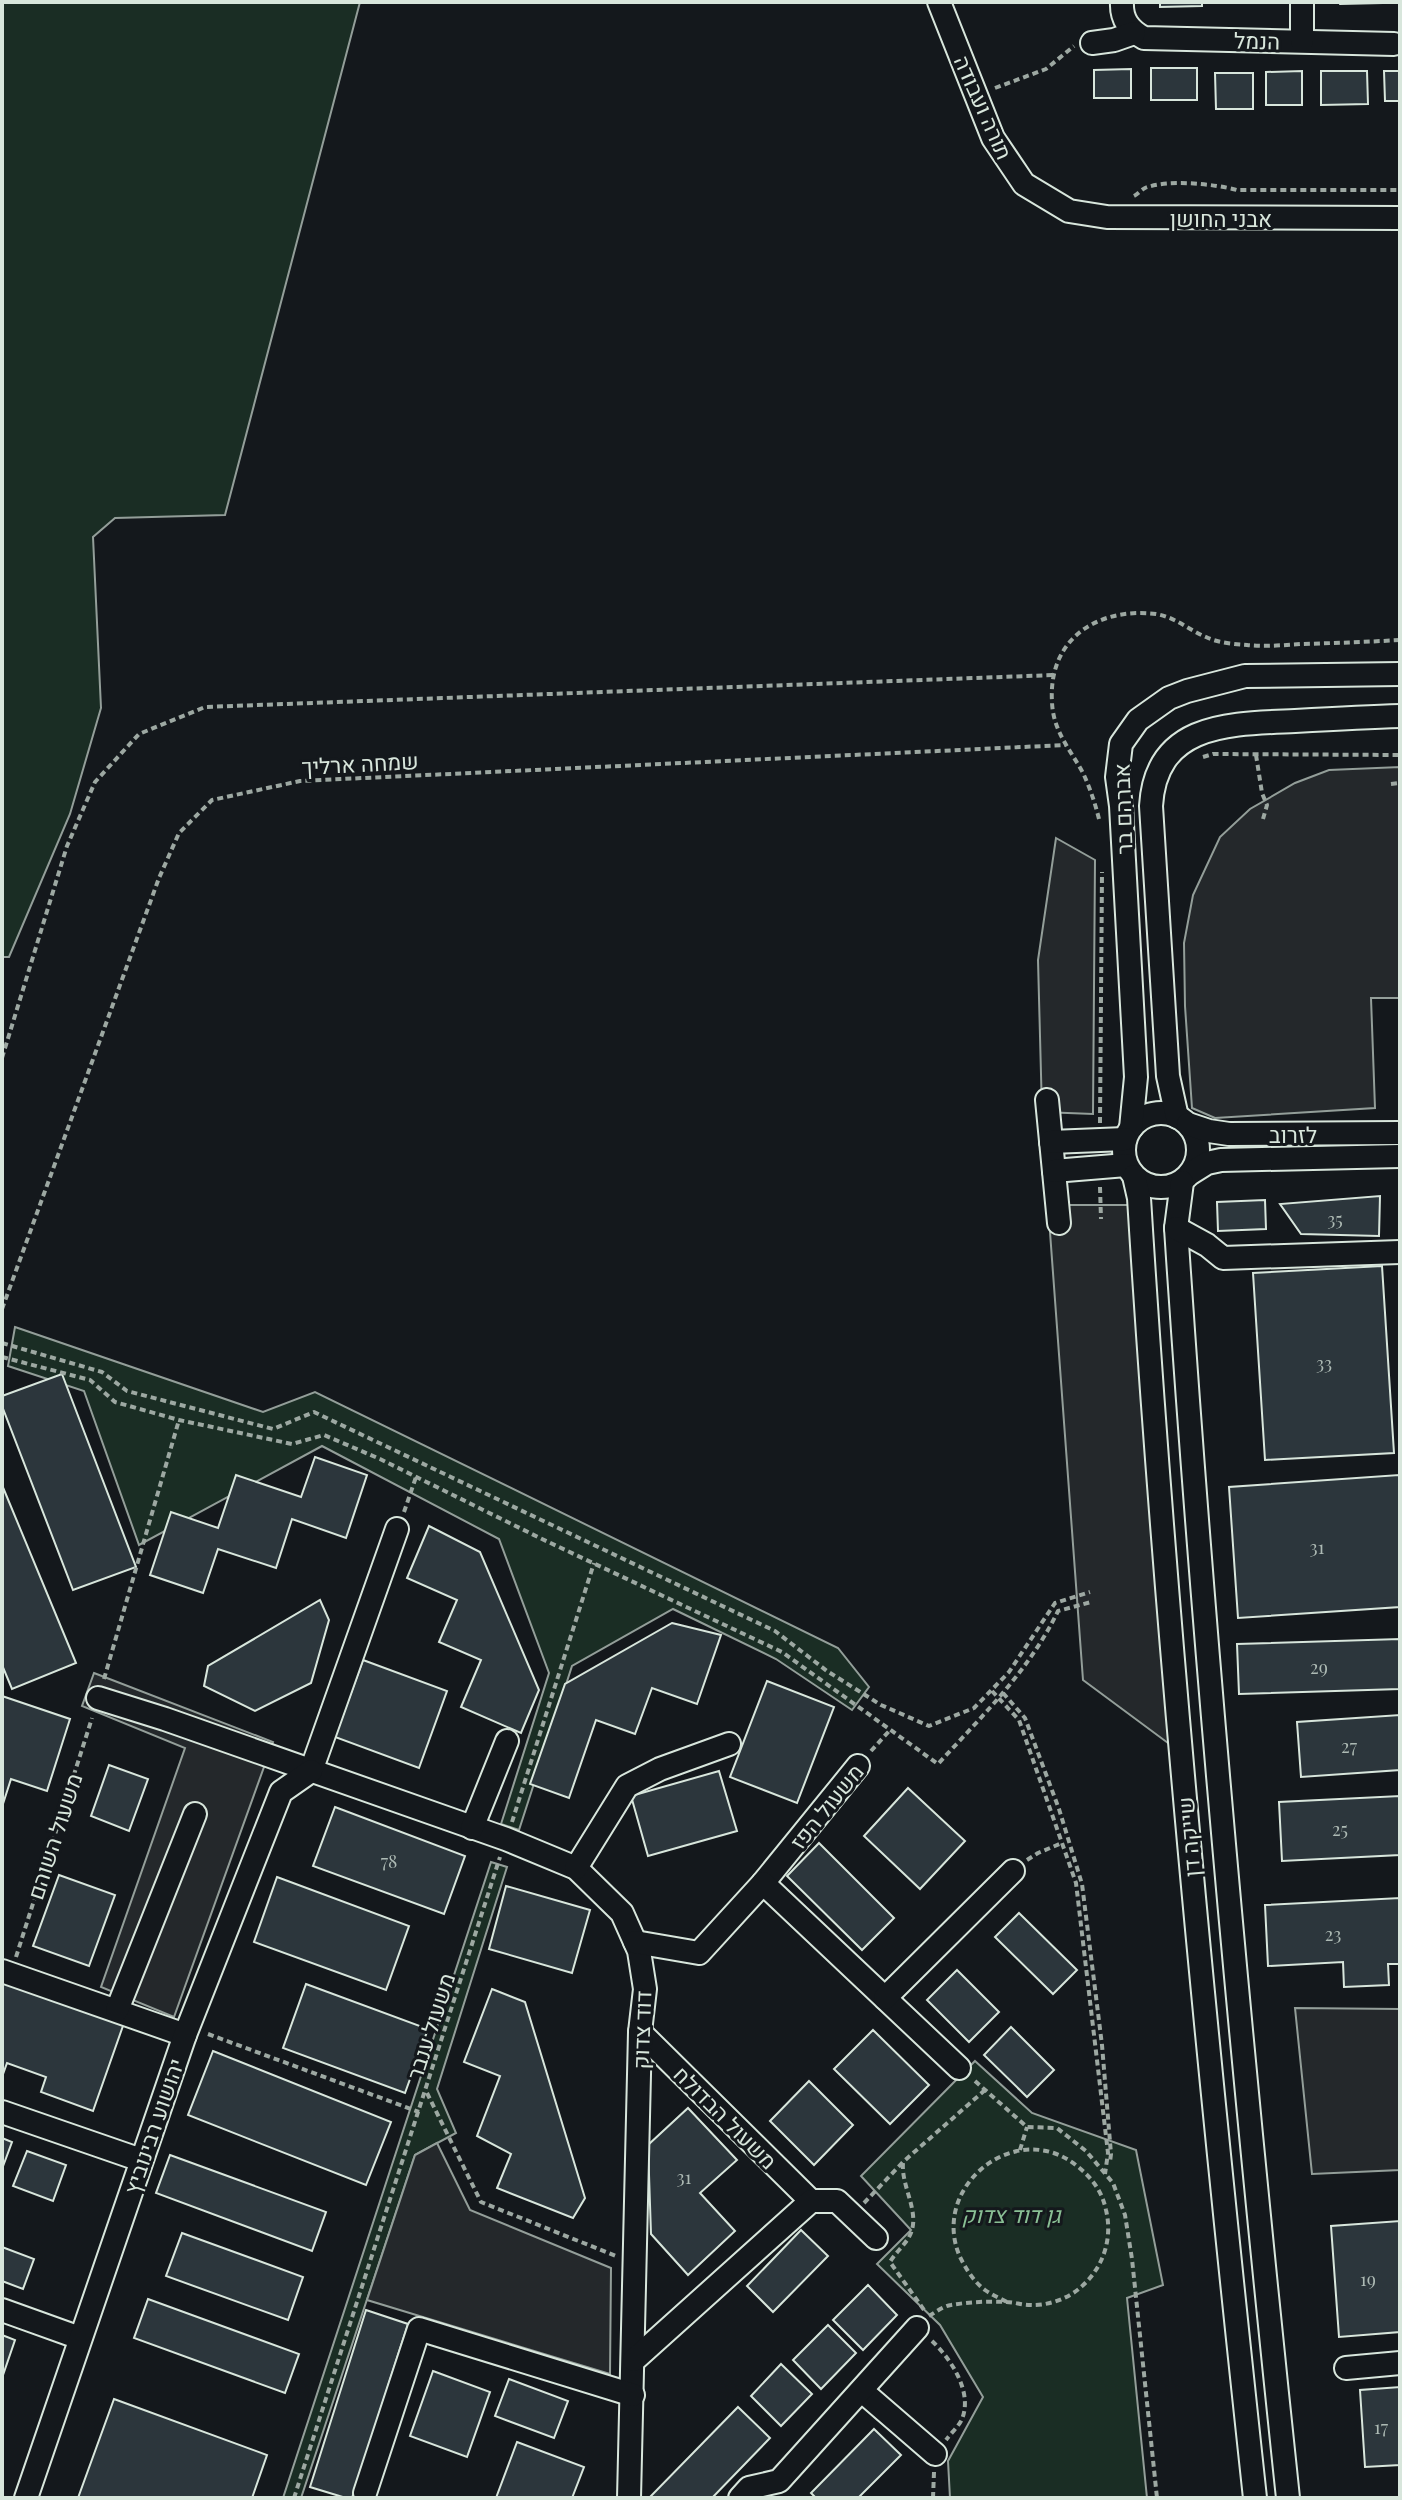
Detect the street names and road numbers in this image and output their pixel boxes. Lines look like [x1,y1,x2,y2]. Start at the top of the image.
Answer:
street label: הנמל [1234,25,1280,55]
street label: תורה ועבודה [948,50,1020,164]
street label: אבני החושן [1170,203,1272,233]
street label: שמחה ארליך [301,745,419,781]
street label: אברהם בר [1105,763,1139,855]
street label: לזרוב [1269,1119,1317,1149]
street label: משעול הפז [782,1757,870,1855]
street label: משעול השוהם [19,1769,89,1903]
street label: שייקה דן [1170,1796,1206,1878]
street label: משעול ענבר [399,1969,461,2083]
street label: דוד צדוק [625,1990,657,2070]
street label: יהושוע רבינוביץ [116,2054,190,2198]
street label: משעול הבדולח [668,2059,784,2175]

